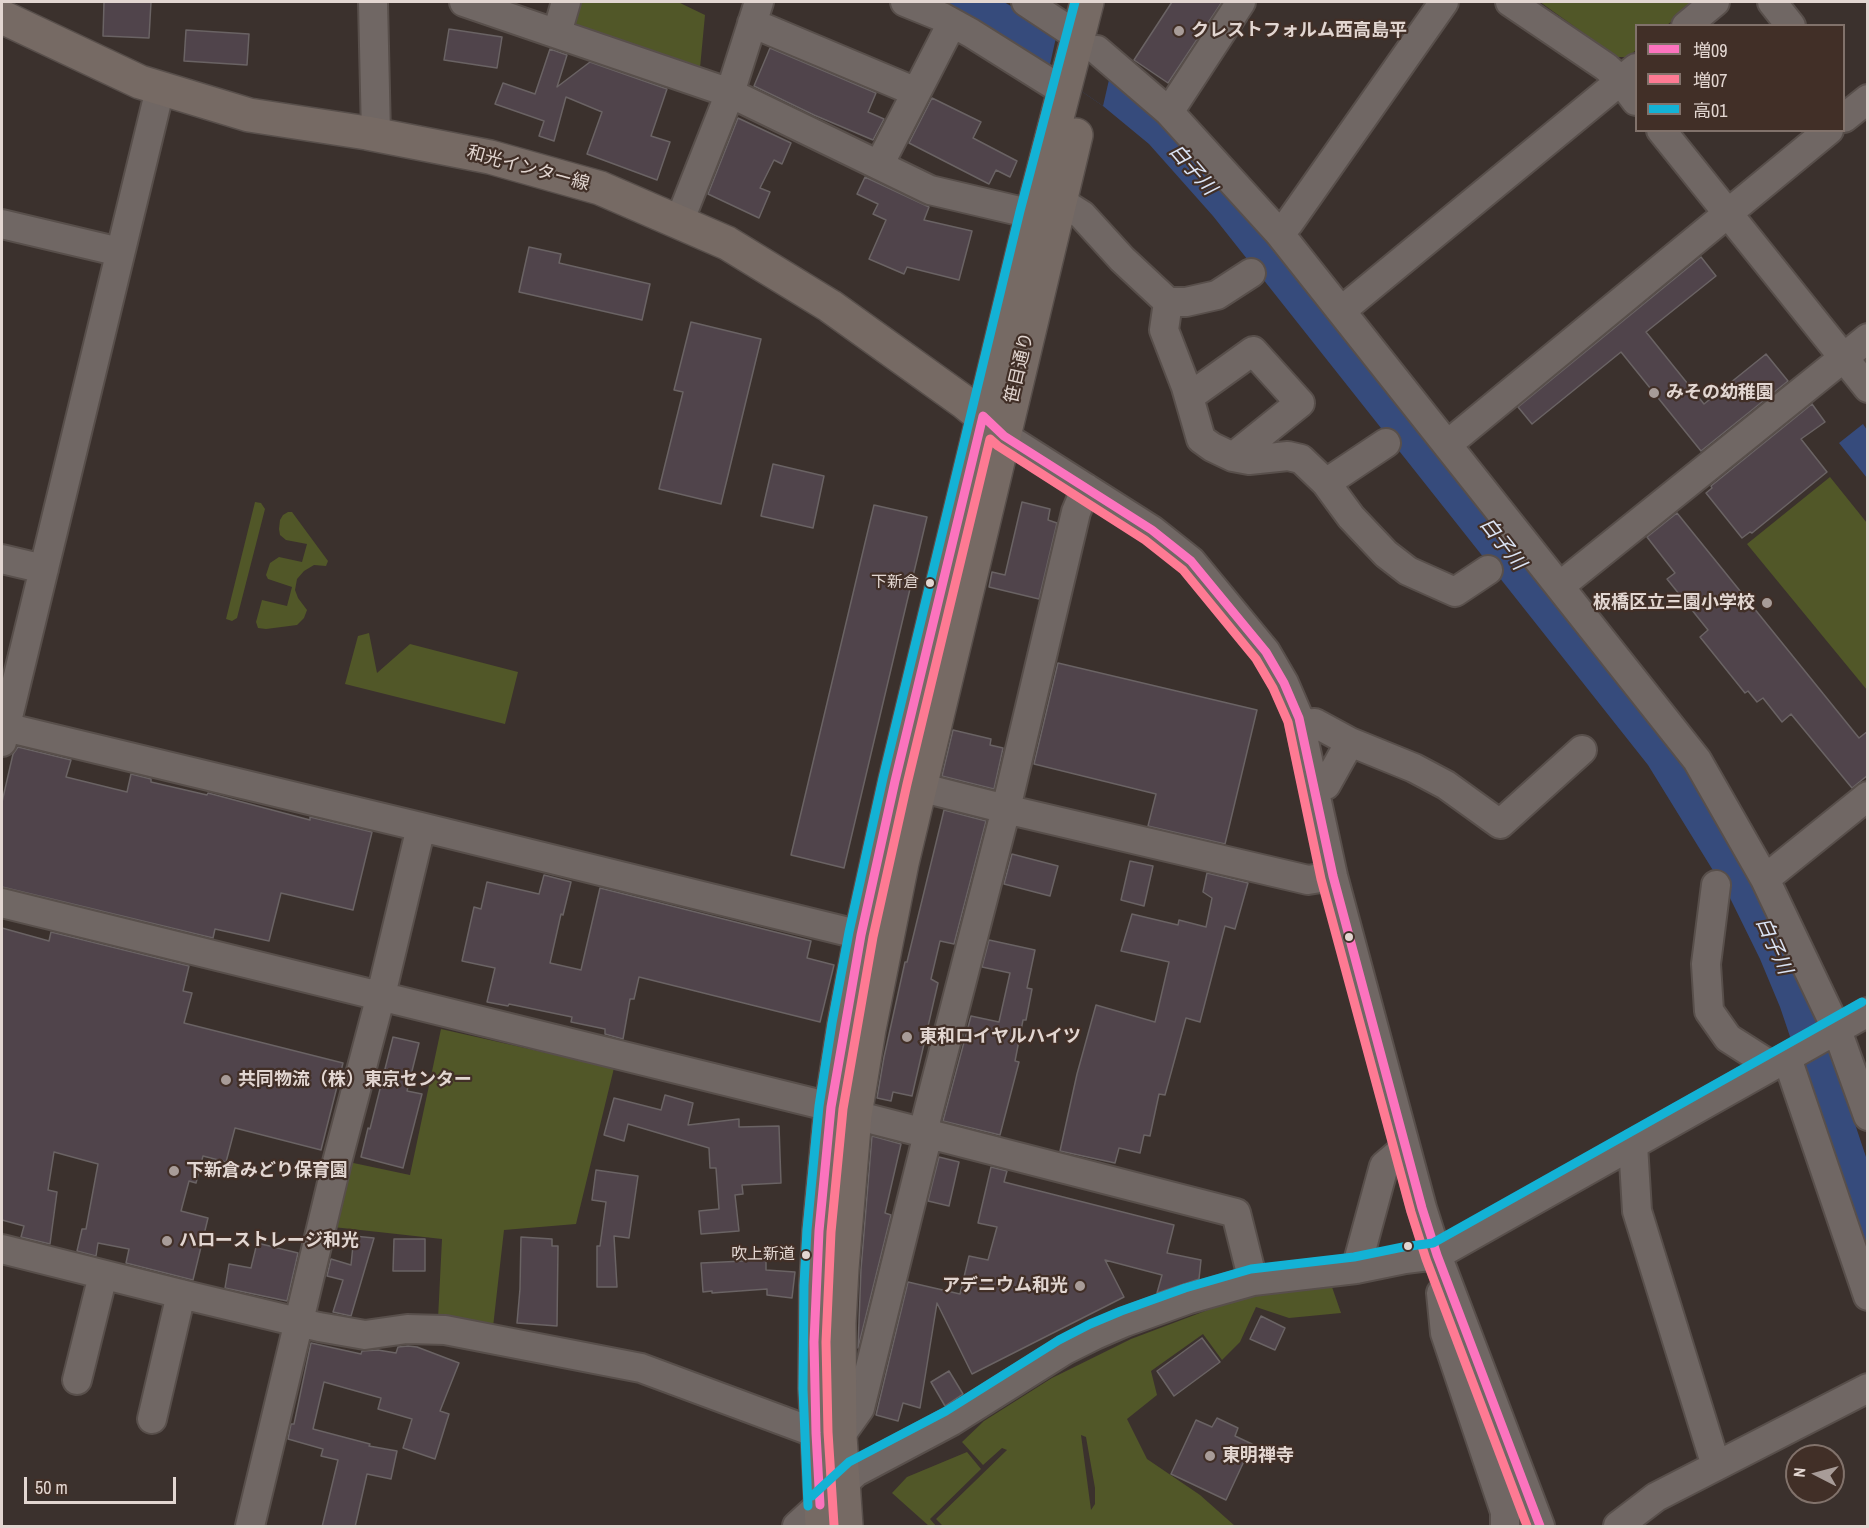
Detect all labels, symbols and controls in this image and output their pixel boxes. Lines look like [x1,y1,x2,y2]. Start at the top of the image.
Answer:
place label: クレストフォルム西高島平 [1191,20,1407,42]
marker: クレストフォルム西高島平 [1172,24,1186,38]
legend [1635,24,1845,132]
text: 増09 [1693,38,1727,63]
text: 増07 [1693,68,1727,93]
text: 高01 [1693,98,1727,123]
water label: 白子川 [1163,139,1221,201]
street label: 和光インター線 [464,142,592,196]
street label: 笹目通り [1001,330,1039,406]
place label: みその幼稚園 [1666,382,1774,404]
marker: みその幼稚園 [1647,386,1661,400]
water label: 白子川 [1474,513,1530,575]
place label: 下新倉 [871,573,919,593]
marker: 下新倉 [924,577,936,589]
place label: 板橋区立三園小学校 [1593,592,1755,614]
marker: 板橋区立三園小学校 [1760,596,1774,610]
water label: 白子川 [1750,914,1796,978]
unlabelled marker [1343,931,1355,943]
place label: 東和ロイヤルハイツ [919,1026,1081,1048]
marker: 東和ロイヤルハイツ [900,1030,914,1044]
place label: 共同物流（株）東京センター [238,1069,472,1091]
marker: 共同物流（株）東京センター [219,1073,233,1087]
place label: 下新倉みどり保育園 [186,1160,348,1182]
marker: 下新倉みどり保育園 [167,1164,181,1178]
place label: ハローストレージ和光 [179,1230,359,1252]
marker: ハローストレージ和光 [160,1234,174,1248]
unlabelled marker [1402,1240,1414,1252]
place label: 吹上新道 [731,1245,795,1265]
marker: 吹上新道 [800,1249,812,1261]
place label: アデニウム和光 [942,1275,1068,1297]
marker: アデニウム和光 [1073,1279,1087,1293]
north arrow [1785,1444,1845,1504]
place label: 東明禅寺 [1222,1445,1294,1467]
marker: 東明禅寺 [1203,1449,1217,1463]
scale bar [27,1465,178,1503]
text: N [1788,1466,1811,1478]
text: 50 m [35,1475,68,1500]

